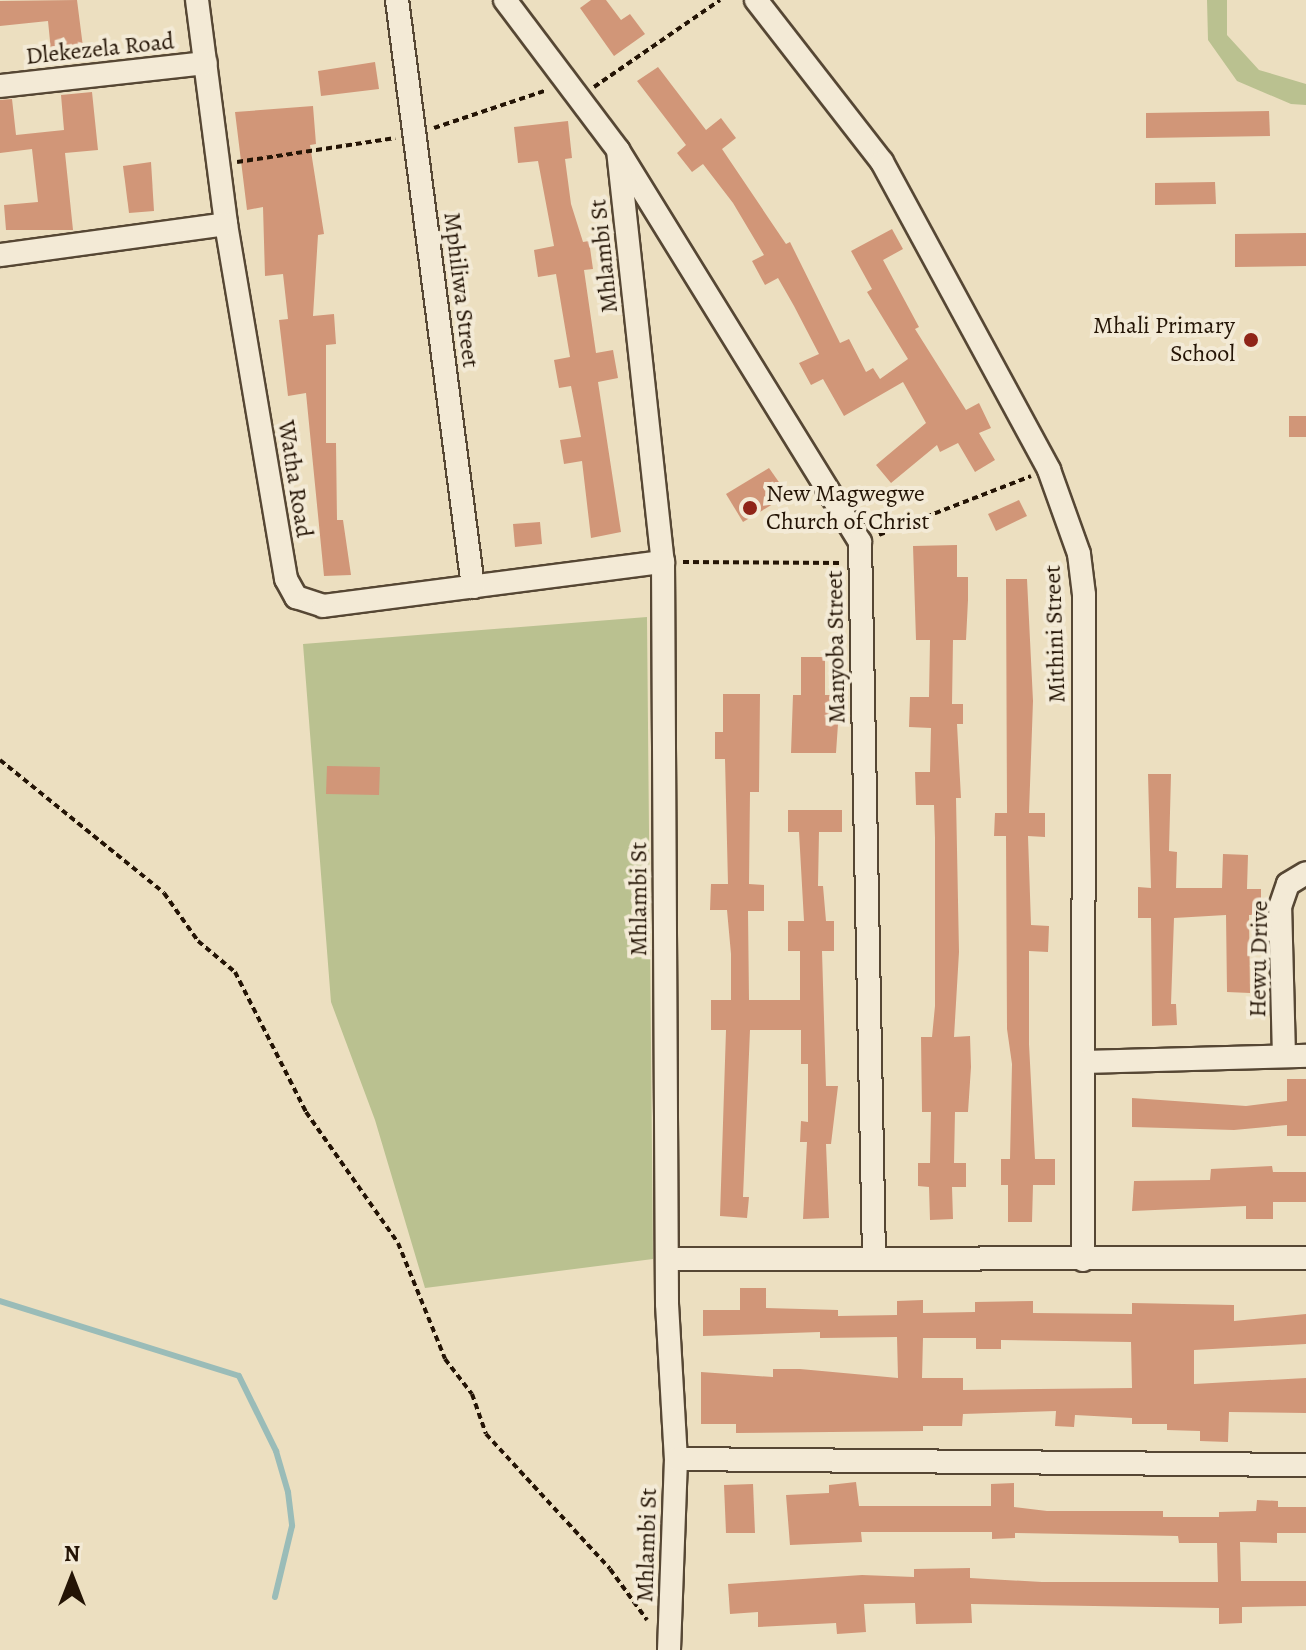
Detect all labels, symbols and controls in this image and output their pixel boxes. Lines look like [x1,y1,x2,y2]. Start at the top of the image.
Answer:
street label: Dlekezela Road [24,27,176,71]
street label: Mhlambi St [584,198,624,314]
street label: Mphiliwa Street [437,210,485,370]
place label: Mhali Primary School [1093,312,1235,368]
marker: Mhali Primary School [1242,331,1260,349]
street label: Watha Road [272,418,318,540]
place label: New Magwegwe Church of Christ [766,480,930,536]
marker: New Magwegwe Church of Christ [741,499,759,517]
street label: Mithini Street [1038,565,1072,703]
street label: Manyoba Street [820,570,852,724]
street label: Mhlambi St [625,842,653,956]
street label: Hewu Drive [1244,900,1274,1018]
street label: Mhlambi St [631,1487,663,1603]
north arrow [32,1538,112,1618]
text: N [64,1539,80,1569]

